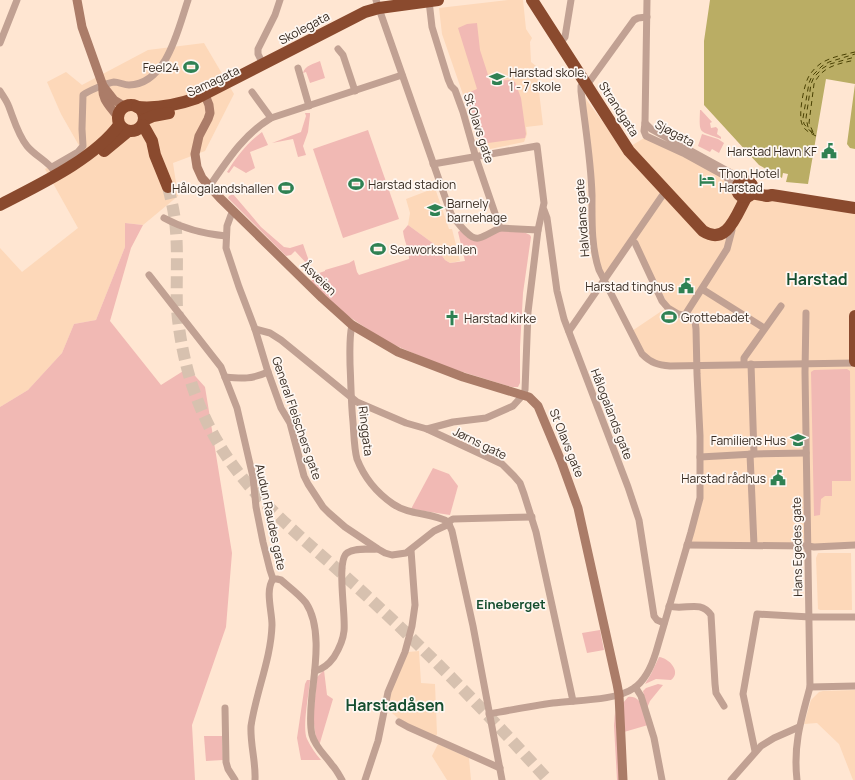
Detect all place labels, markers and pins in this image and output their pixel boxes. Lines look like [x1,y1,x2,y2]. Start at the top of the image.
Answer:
sports icon: Feel24 [182,58,200,76]
place label: Feel24 [143,59,179,76]
place label: Harstad skole, 1 - 7 skole [509,64,587,95]
school or university icon: Harstad skole, 1 - 7 skole [488,70,506,88]
public building icon: Harstad Havn KF [820,142,838,160]
place label: Harstad Havn KF [727,143,817,160]
place label: Thon Hotel Harstad [719,165,780,196]
hotel icon: Thon Hotel Harstad [698,171,716,189]
sports icon: Harstad stadion [347,175,365,193]
place label: Harstad stadion [368,176,456,193]
sports icon: Hålogalandshallen [277,179,295,197]
place label: Hålogalandshallen [172,180,274,197]
place label: Barnely barnehage [447,195,507,226]
school or university icon: Barnely barnehage [426,201,444,219]
sports icon: Seaworkshallen [369,240,387,258]
place label: Seaworkshallen [390,241,477,258]
public building icon: Harstad tinghus [677,277,695,295]
place label: Harstad tinghus [585,278,674,295]
sports icon: Grottebadet [660,308,678,326]
church icon: Harstad kirke [443,309,461,327]
place label: Grottebadet [681,309,750,326]
place label: Harstad kirke [464,310,536,327]
school or university icon: Familiens Hus [789,431,807,449]
place label: Familiens Hus [711,432,786,449]
public building icon: Harstad rådhus [769,469,787,487]
place label: Harstad rådhus [681,470,766,487]

